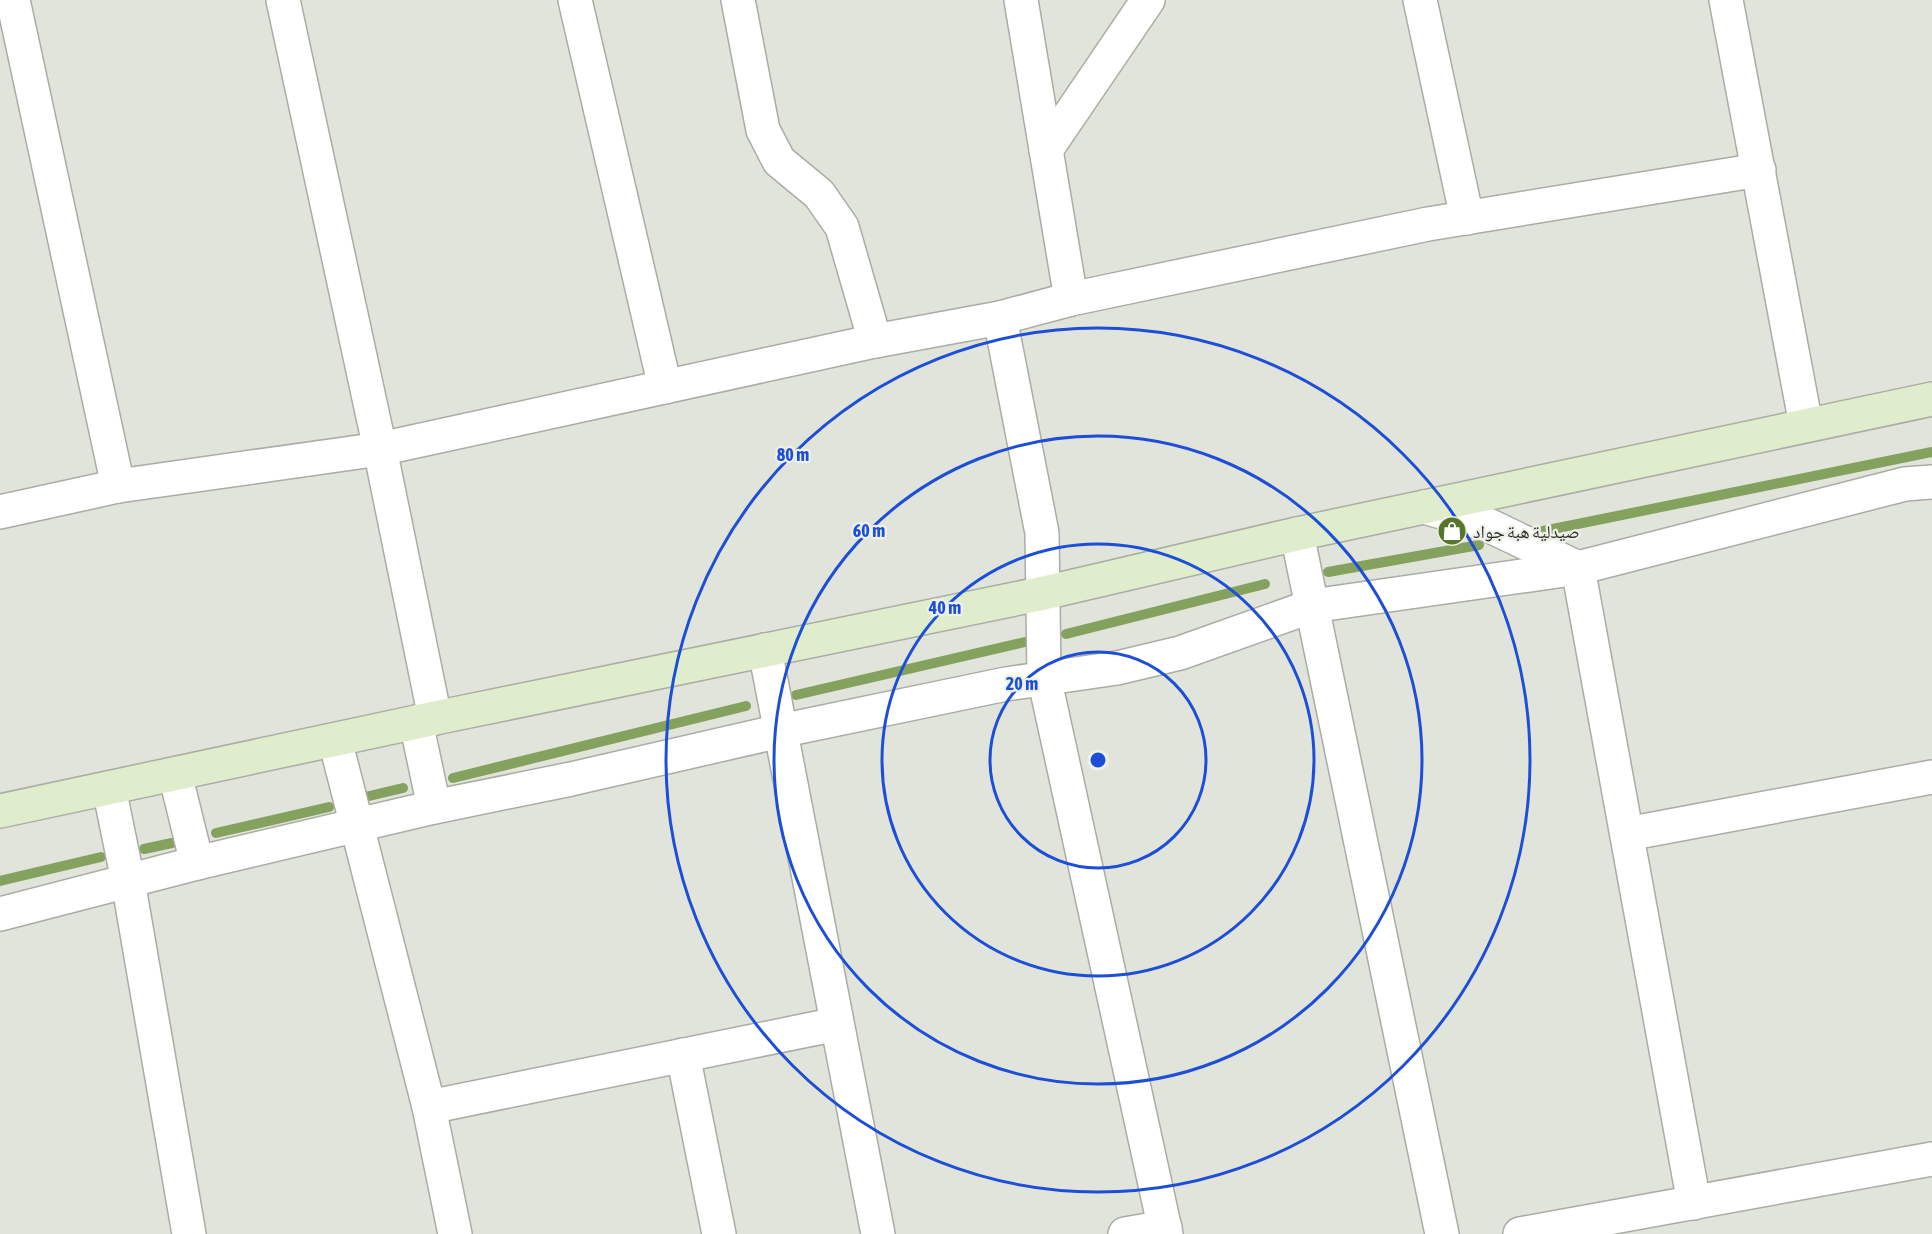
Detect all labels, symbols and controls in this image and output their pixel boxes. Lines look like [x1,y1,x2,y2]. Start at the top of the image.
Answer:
text: 80 m [777,444,809,465]
shop icon: صيدلية هبة جواد [1436,515,1468,547]
text: 60 m [853,520,885,541]
place label: صيدلية هبة جواد [1473,521,1580,542]
text: 40 m [928,597,961,618]
text: 20 m [1006,673,1038,694]
centre of rings [1088,750,1108,770]

